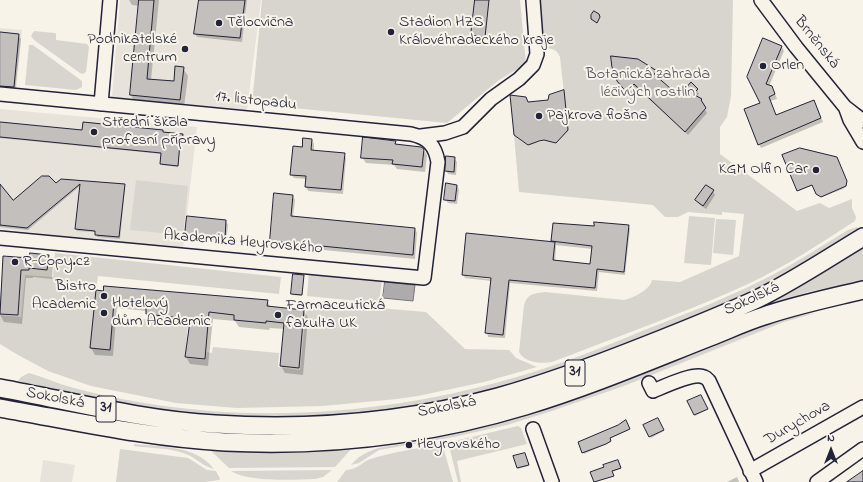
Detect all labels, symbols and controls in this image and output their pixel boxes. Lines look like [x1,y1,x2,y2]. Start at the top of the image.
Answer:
place label: Tělocvična [227,13,293,33]
place label: Stadion HZS Královéhradeckého kraje [399,13,554,51]
street label: Brněnská [789,13,843,73]
marker: Tělocvična [214,18,224,28]
marker: Stadion HZS Královéhradeckého kraje [386,27,396,37]
place label: Podnikatelské centrum [87,30,177,68]
marker: Podnikatelské centrum [180,44,190,54]
place label: Orlen [771,56,804,76]
marker: Orlen [758,61,768,71]
park label: Botanická zahrada léčivých rostlin [586,65,710,103]
street label: 17. listopadu [214,88,298,116]
place label: Pajkrova flošna [547,106,647,126]
marker: Pajkrova flošna [534,111,544,121]
place label: Střední škola profesní přípravy [102,113,215,151]
marker: Střední škola profesní přípravy [89,127,99,137]
place label: KGM Olfin Car [719,160,808,180]
marker: KGM Olfin Car [811,165,821,175]
street label: Akademika Heyrovského [163,226,323,260]
place label: R-Copy.cz [23,252,90,272]
marker: R-Copy.cz [10,257,20,267]
place label: Bistro Academic [32,277,96,315]
street label: Sokolská [721,279,783,321]
marker: Bistro Academic [99,291,109,301]
place label: Hotelový dům Academic [112,294,211,332]
place label: Farmaceutická fakulta UK [286,296,385,334]
marker: Hotelový dům Academic [99,308,109,318]
marker: Farmaceutická fakulta UK [273,310,283,320]
road number: 31 [565,360,585,386]
street label: Sokolská [24,384,86,414]
street label: Sokolská [416,393,478,423]
road number: 31 [96,396,116,422]
street label: Durychova [762,397,834,451]
north arrow [811,430,851,470]
text: N [827,430,835,446]
place label: Heyrovského [417,435,500,455]
marker: Heyrovského [404,440,414,450]

